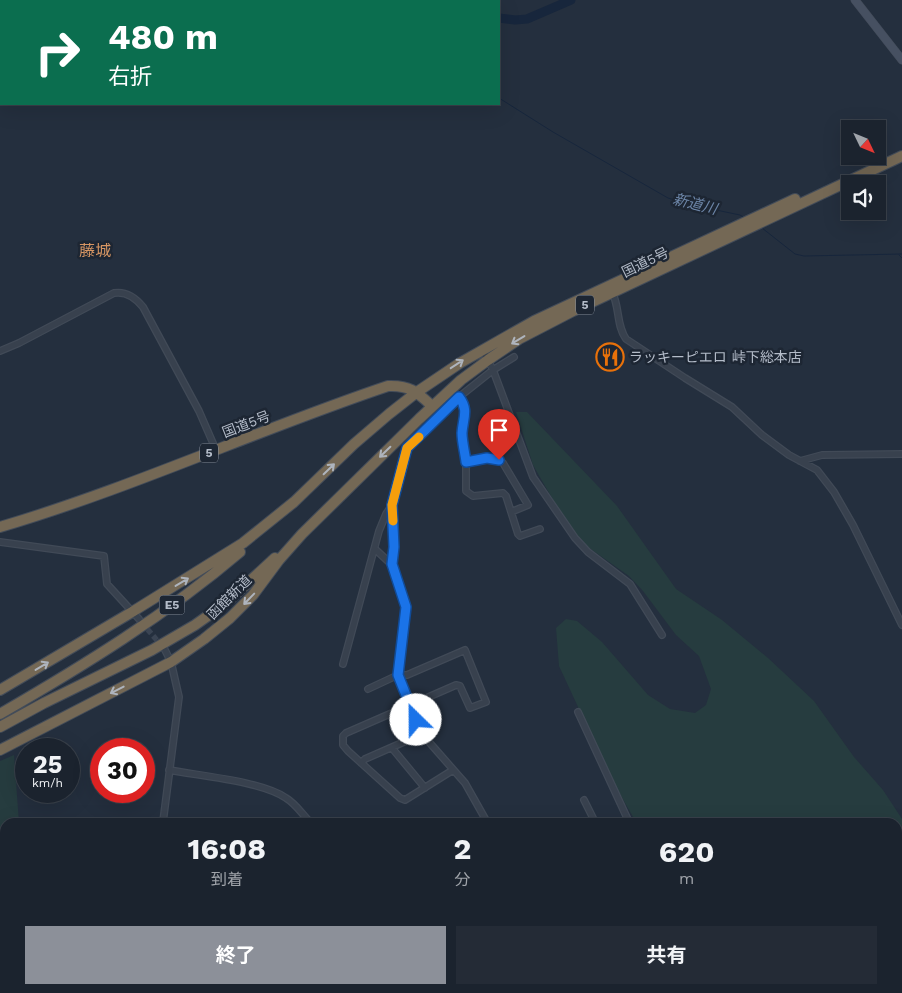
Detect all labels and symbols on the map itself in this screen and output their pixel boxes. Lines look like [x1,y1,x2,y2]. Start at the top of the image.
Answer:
north arrow [841,120,886,165]
water label: 新道川 [671,190,721,219]
district label: 藤城 [79,241,111,260]
street label: 国道5号 [619,244,671,280]
road number: 5 [576,296,594,314]
one-way arrow [512,335,526,345]
restaurant icon: ラッキーピエロ 峠下総本店 [595,342,625,372]
place label: ラッキーピエロ 峠下総本店 [629,349,802,365]
one-way arrow [450,359,464,369]
street label: 国道5号 [220,408,272,440]
pin [478,409,520,460]
road number: 5 [200,443,218,462]
one-way arrow [379,446,391,458]
one-way arrow [323,462,335,475]
street label: 函館新道 [204,572,254,622]
one-way arrow [174,577,188,587]
one-way arrow [243,592,255,605]
road number: E5 [160,596,184,614]
one-way arrow [35,661,49,671]
one-way arrow [109,685,124,695]
position arrow [389,693,441,745]
speed limit sign: 30 [90,738,155,803]

